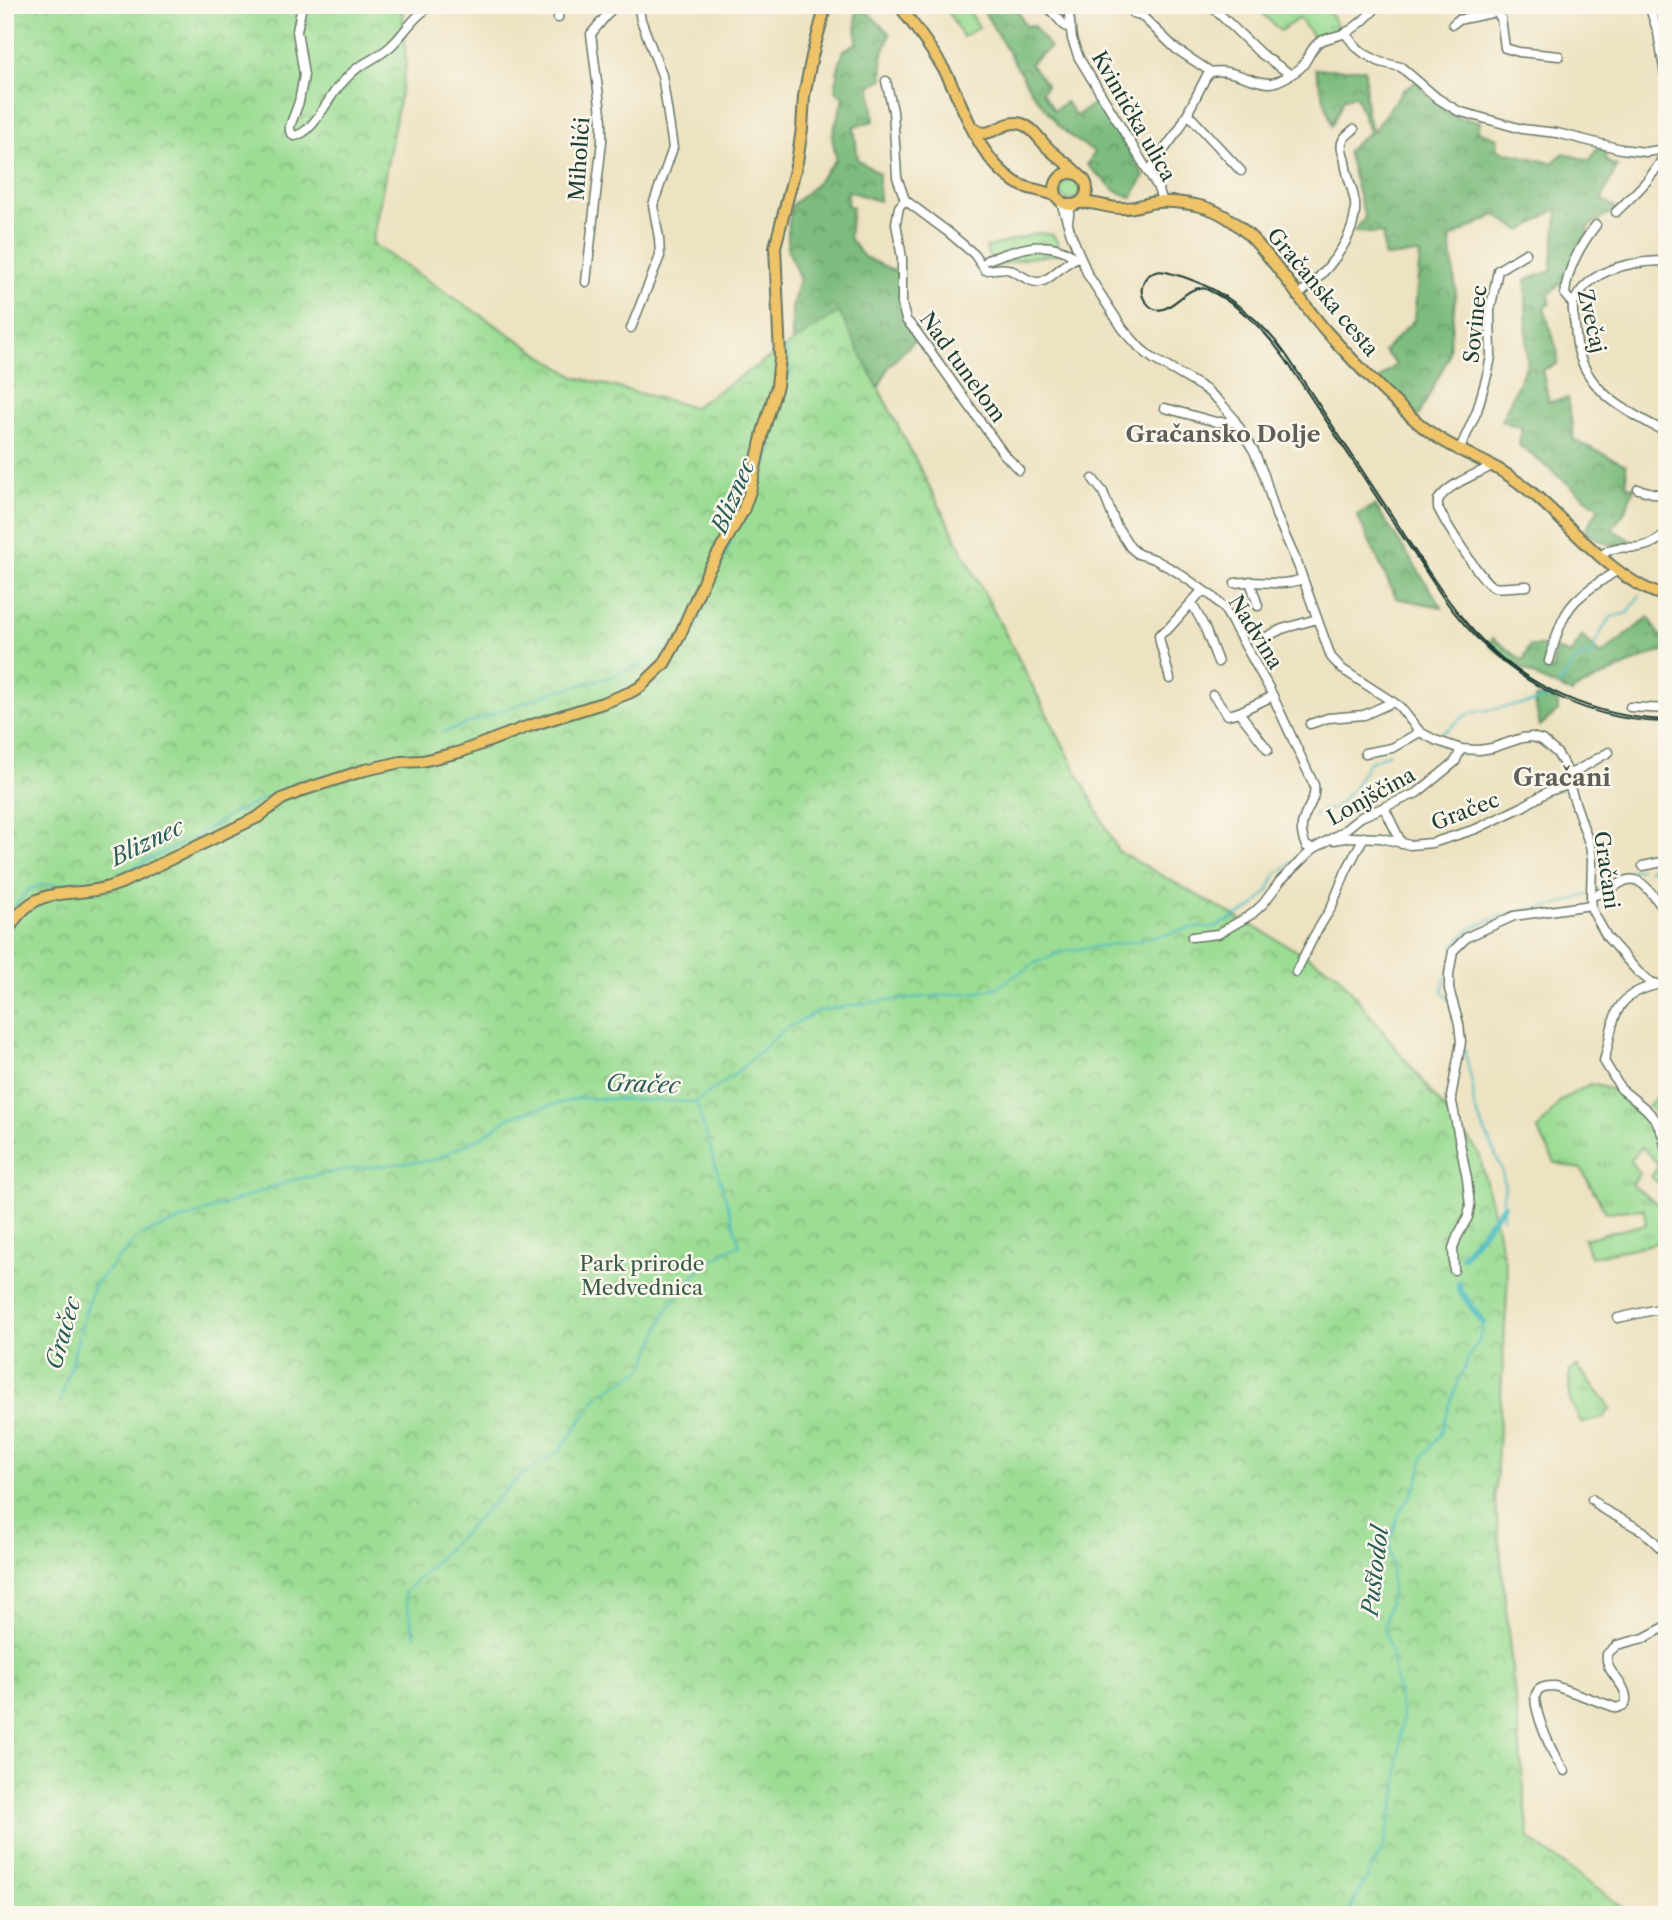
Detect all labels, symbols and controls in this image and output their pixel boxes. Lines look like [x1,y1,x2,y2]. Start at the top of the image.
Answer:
street label: Kvintička ulica [1087,46,1182,186]
street label: Miholići [564,116,594,202]
street label: Gračanska cesta [1262,223,1385,362]
street label: Sovinec [1458,284,1492,364]
street label: Zvečaj [1573,287,1611,355]
street label: Nad tunelom [915,307,1012,427]
district label: Gračansko Dolje [1125,420,1321,448]
water label: Bliznec [704,453,762,539]
street label: Nadvina [1224,590,1289,674]
street label: Lonjščina [1323,761,1420,830]
district label: Gračani [1513,763,1611,792]
street label: Gračec [1427,787,1503,835]
water label: Bliznec [104,812,190,873]
street label: Gračani [1589,829,1625,911]
water label: Gračec [606,1069,682,1099]
park label: Park prirode Medvednica [580,1251,704,1300]
water label: Gračec [39,1292,87,1372]
water label: Pustodol [1355,1522,1395,1620]

